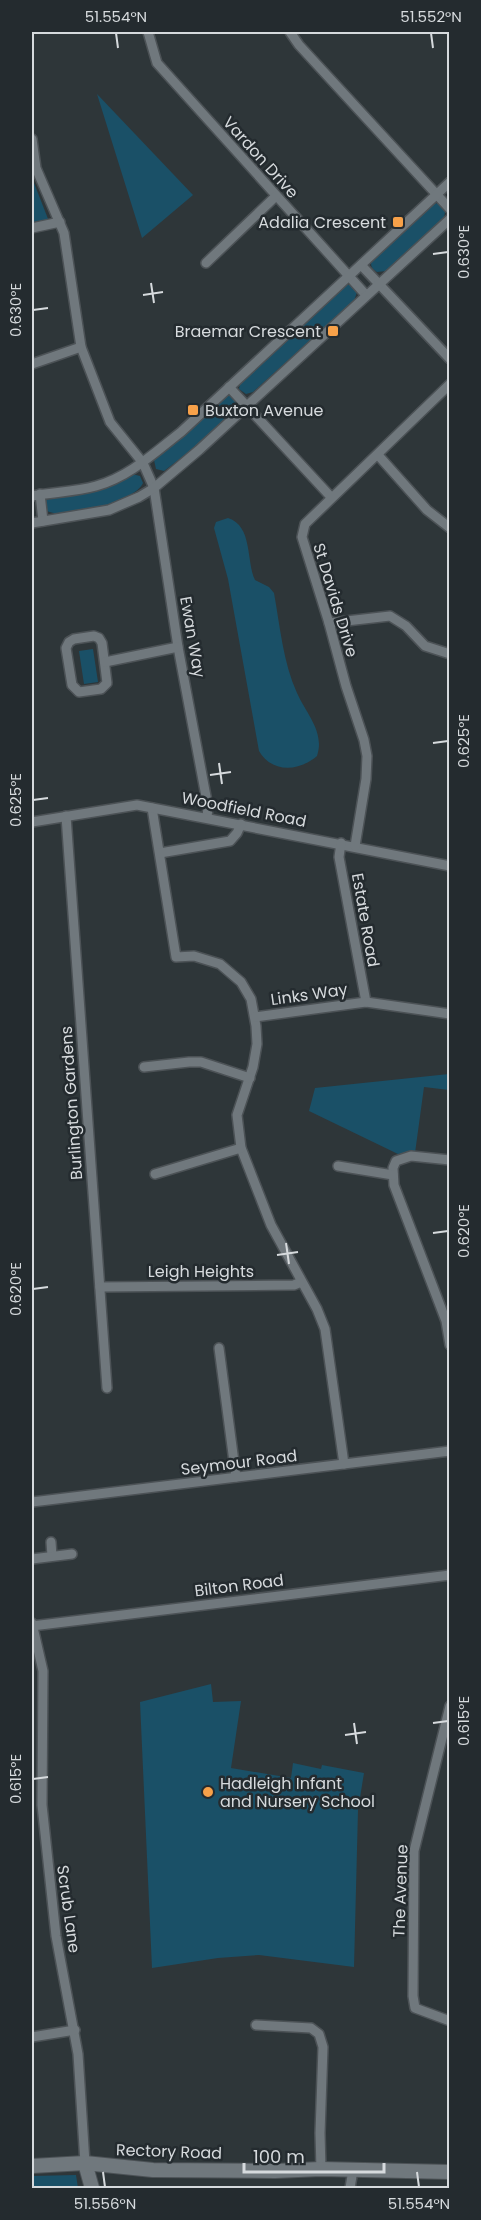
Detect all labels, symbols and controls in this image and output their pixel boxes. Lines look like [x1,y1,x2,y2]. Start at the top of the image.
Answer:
text: 51.554°N [85,6,147,27]
text: 51.552°N [400,6,462,27]
street label: Vardon Drive [218,111,304,203]
place label: Adalia Crescent [258,211,386,234]
marker: Adalia Crescent [391,215,405,229]
text: 0.630°E [453,225,474,279]
text: 0.630°E [5,283,26,337]
place label: Braemar Crescent [175,320,321,343]
marker: Braemar Crescent [326,324,340,338]
place label: Buxton Avenue [205,399,323,422]
marker: Buxton Avenue [186,403,200,417]
street label: St Davids Drive [307,540,364,660]
street label: Ewan Way [174,595,211,680]
text: 0.625°E [453,714,474,768]
text: 0.625°E [5,773,26,827]
street label: Woodfield Road [180,786,308,833]
street label: Estate Road [346,871,385,969]
street label: Links Way [269,978,349,1011]
street label: Burlington Gardens [55,1025,88,1181]
text: 0.620°E [453,1204,474,1258]
street label: Leigh Heights [148,1260,254,1283]
text: 0.620°E [5,1262,26,1316]
street label: Seymour Road [180,1444,299,1481]
street label: Bilton Road [193,1569,285,1602]
text: 0.615°E [453,1696,474,1746]
text: 0.615°E [5,1754,26,1804]
place label: Hadleigh Infant and Nursery School [220,1772,375,1813]
marker: Hadleigh Infant and Nursery School [201,1785,215,1799]
street label: The Avenue [387,1844,414,1938]
street label: Scrub Lane [51,1864,86,1954]
scale bar [244,2136,384,2174]
street label: Rectory Road [115,2138,222,2165]
text: 100 m [253,2144,305,2169]
text: 51.556°N [74,2193,136,2214]
text: 51.554°N [388,2193,450,2214]

